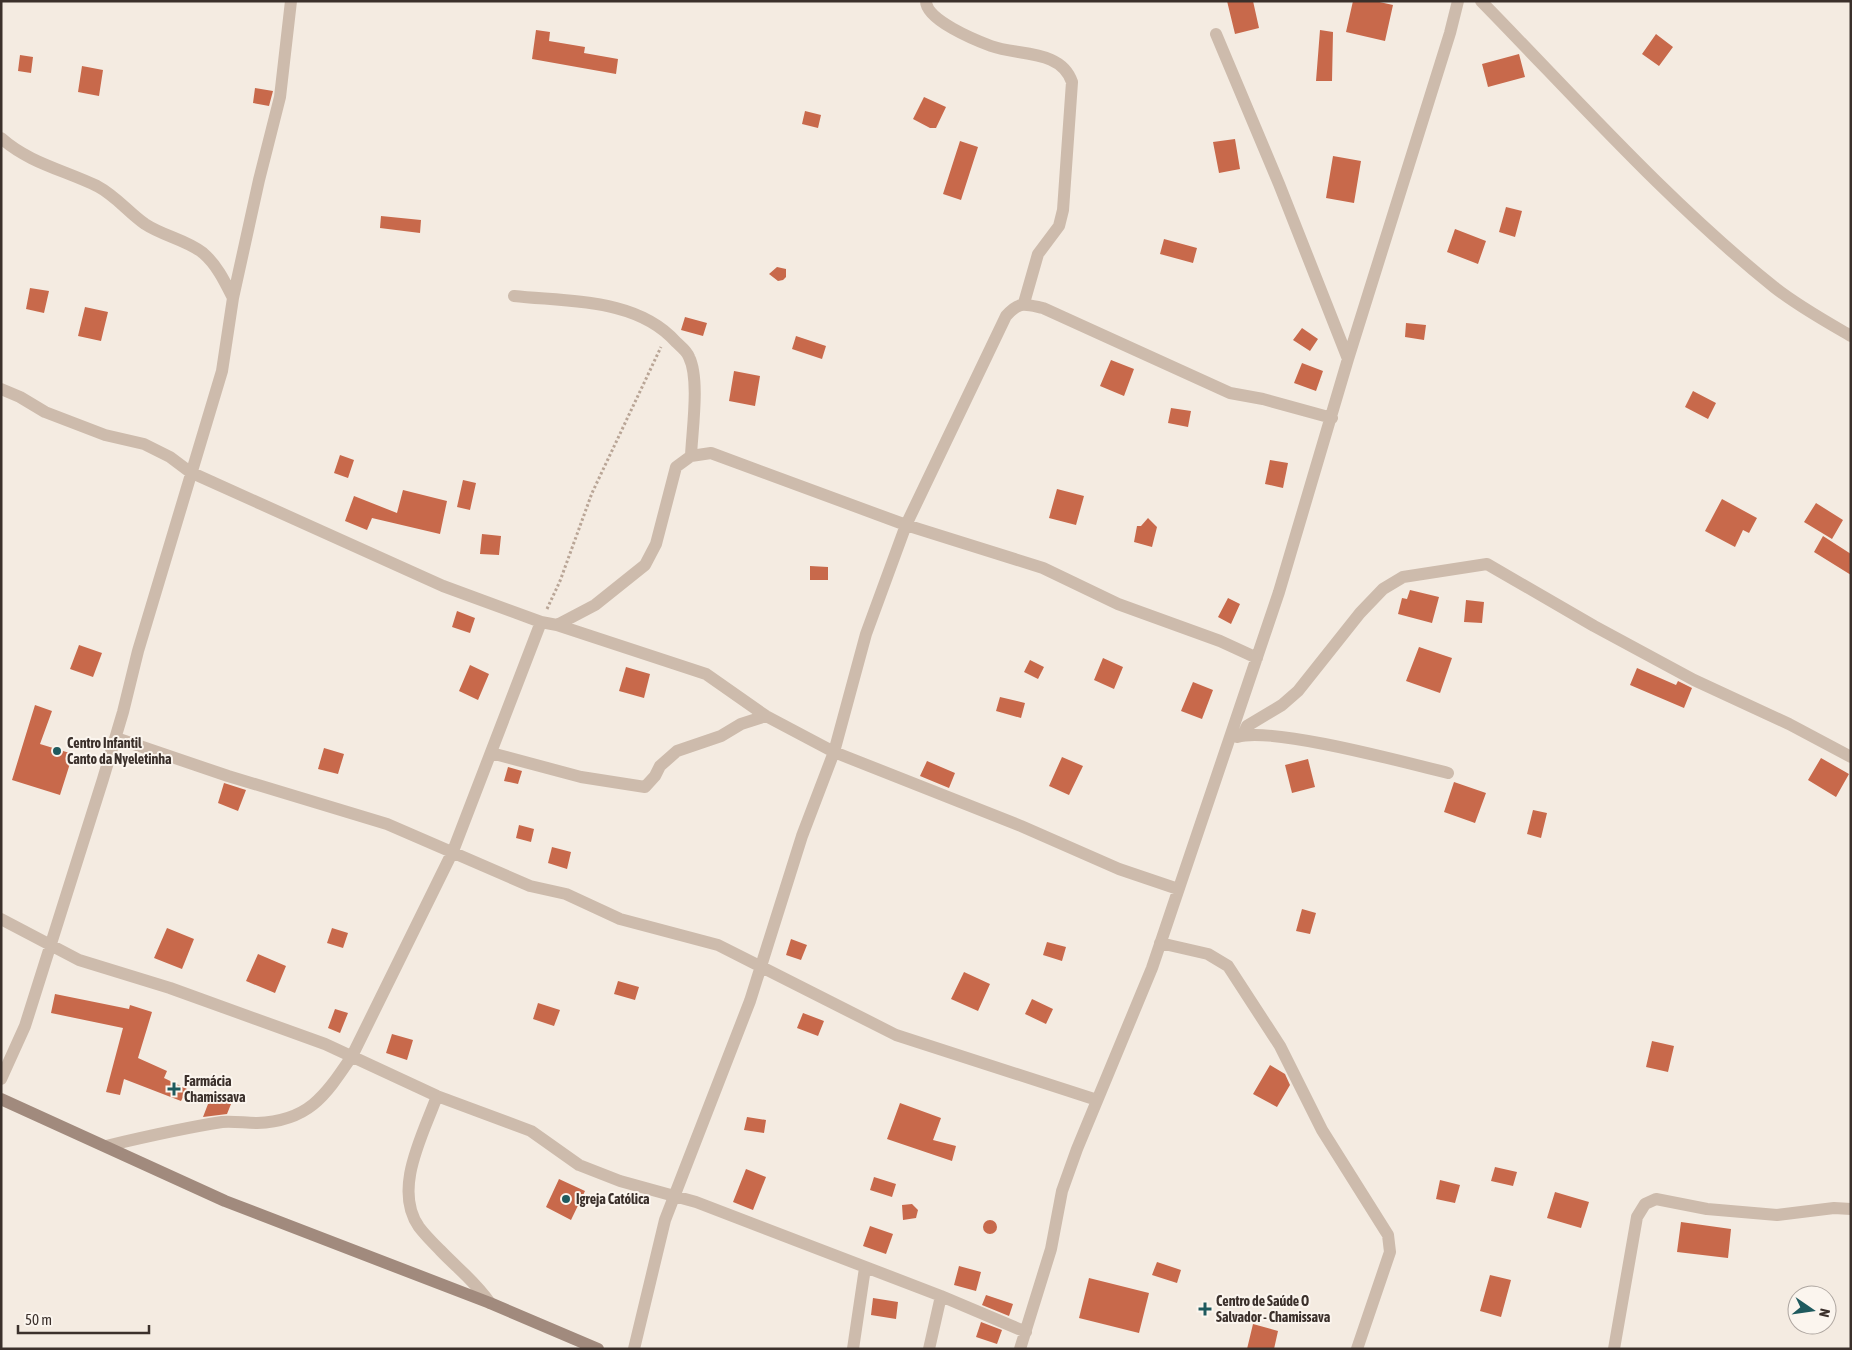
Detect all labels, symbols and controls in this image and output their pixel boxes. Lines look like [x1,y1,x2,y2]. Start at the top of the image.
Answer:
place label: Centro Infantil Canto da Nyeletinha [67,735,172,767]
marker: Centro Infantil Canto da Nyeletinha [51,745,63,757]
place label: Farmácia Chamissava [184,1073,246,1105]
marker: Farmácia Chamissava [168,1083,180,1095]
place label: Igreja Católica [576,1191,650,1207]
marker: Igreja Católica [560,1193,572,1205]
north arrow [1787,1285,1837,1335]
place label: Centro de Saúde O Salvador - Chamissava [1216,1293,1331,1325]
scale bar [18,1302,149,1334]
marker: Centro de Saúde O Salvador - Chamissava [1198,1302,1212,1316]
text: N [1816,1307,1833,1319]
text: 50 m [25,1311,52,1328]

